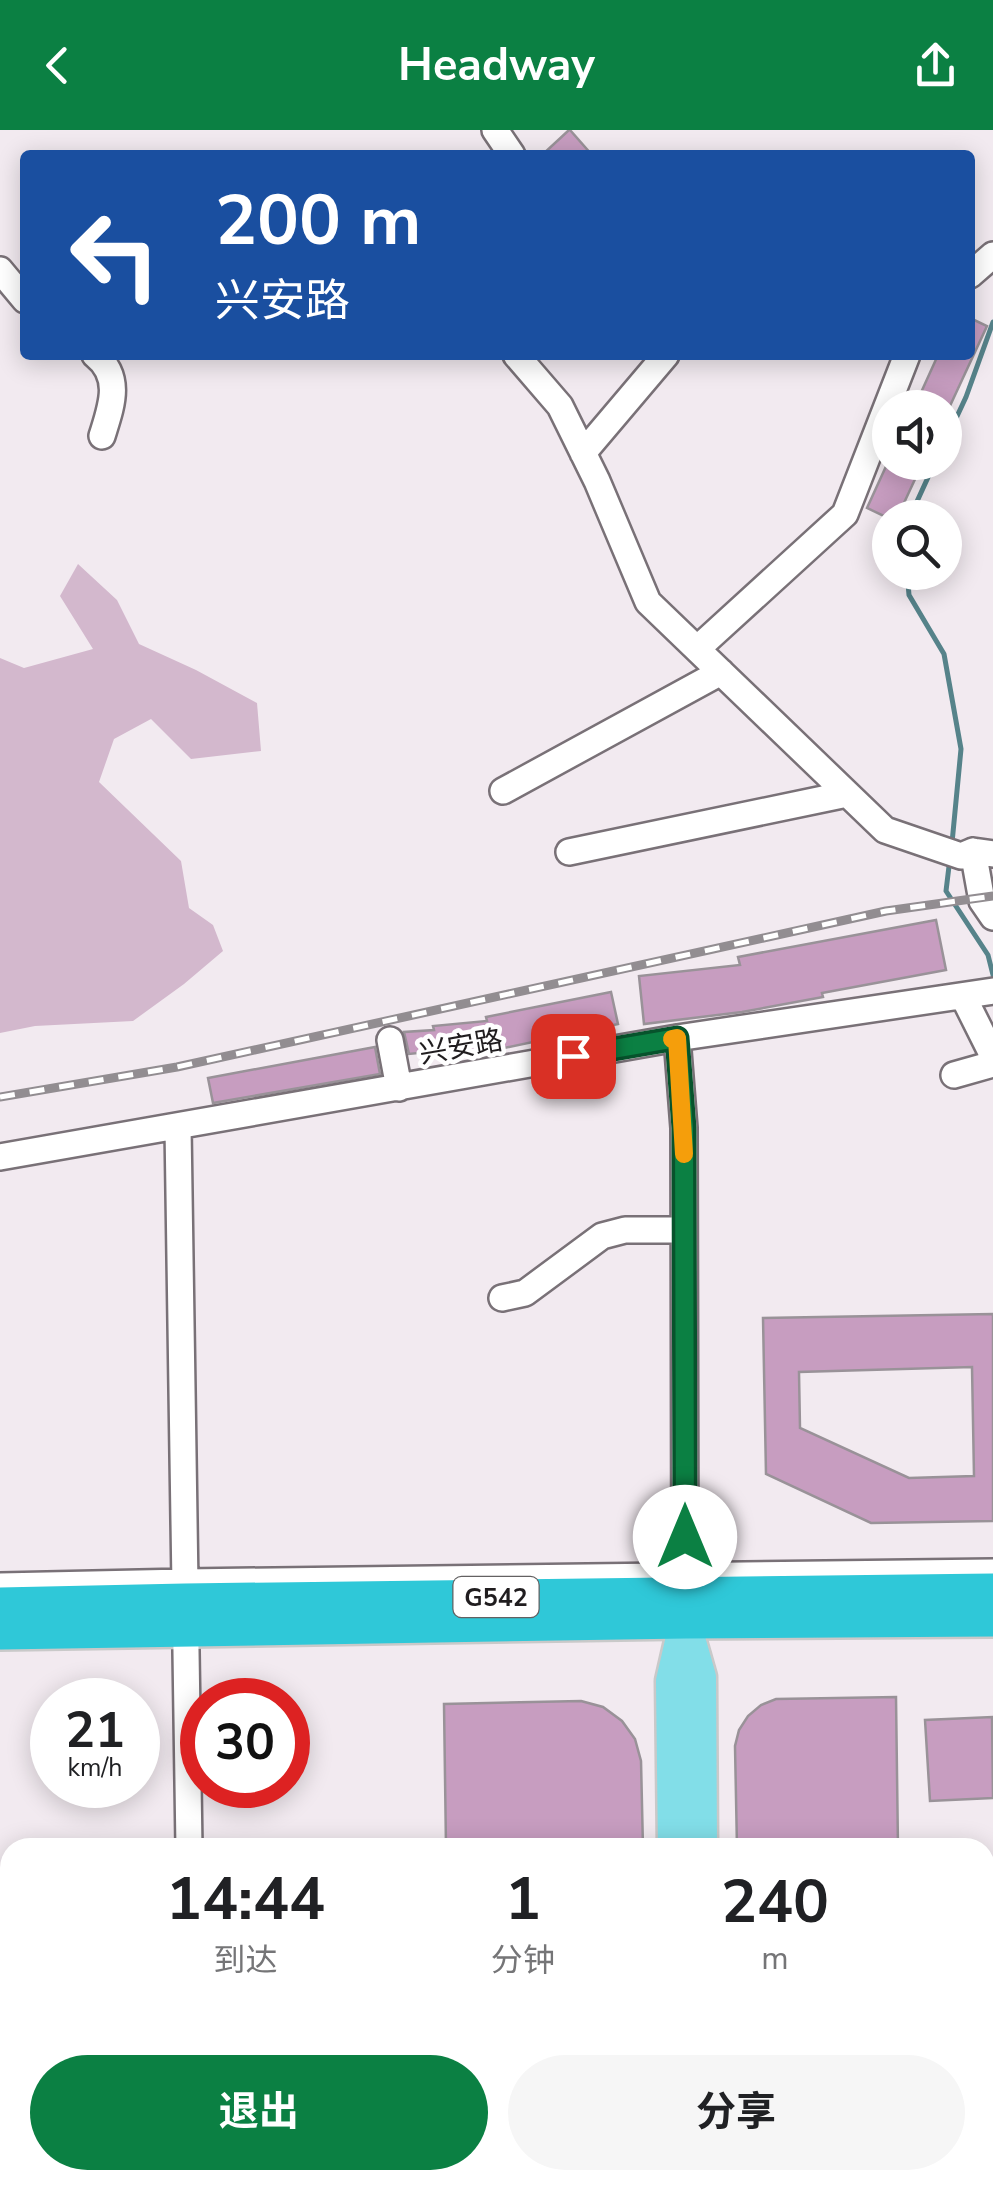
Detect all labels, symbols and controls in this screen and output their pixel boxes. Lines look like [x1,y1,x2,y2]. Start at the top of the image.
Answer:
text: Headway [398,35,595,96]
icon: back [30,38,85,93]
icon: share [908,38,963,93]
text: 200 m [215,173,421,269]
icon: left [50,190,180,320]
text: 兴安路 [215,271,350,332]
map controls [872,390,962,590]
button: sound [872,390,962,480]
button: search [872,500,962,590]
pin [531,1014,616,1099]
street label: 兴安路 [417,1021,506,1073]
icon: arrive [546,1029,601,1084]
position arrow [633,1485,737,1589]
road number: G542 [454,1577,538,1617]
speed limit sign: 30 [180,1678,310,1808]
text: 21 [65,1696,125,1765]
text: km/h [67,1751,123,1785]
text: 14:44 [166,1858,325,1940]
text: 1 [505,1858,541,1940]
text: 240 [721,1861,829,1943]
text: m [761,1937,789,1980]
text: 到达 [213,1939,277,1982]
text: 分钟 [491,1939,555,1982]
button: 退出 [30,2055,488,2170]
button: 分享 [508,2055,965,2170]

